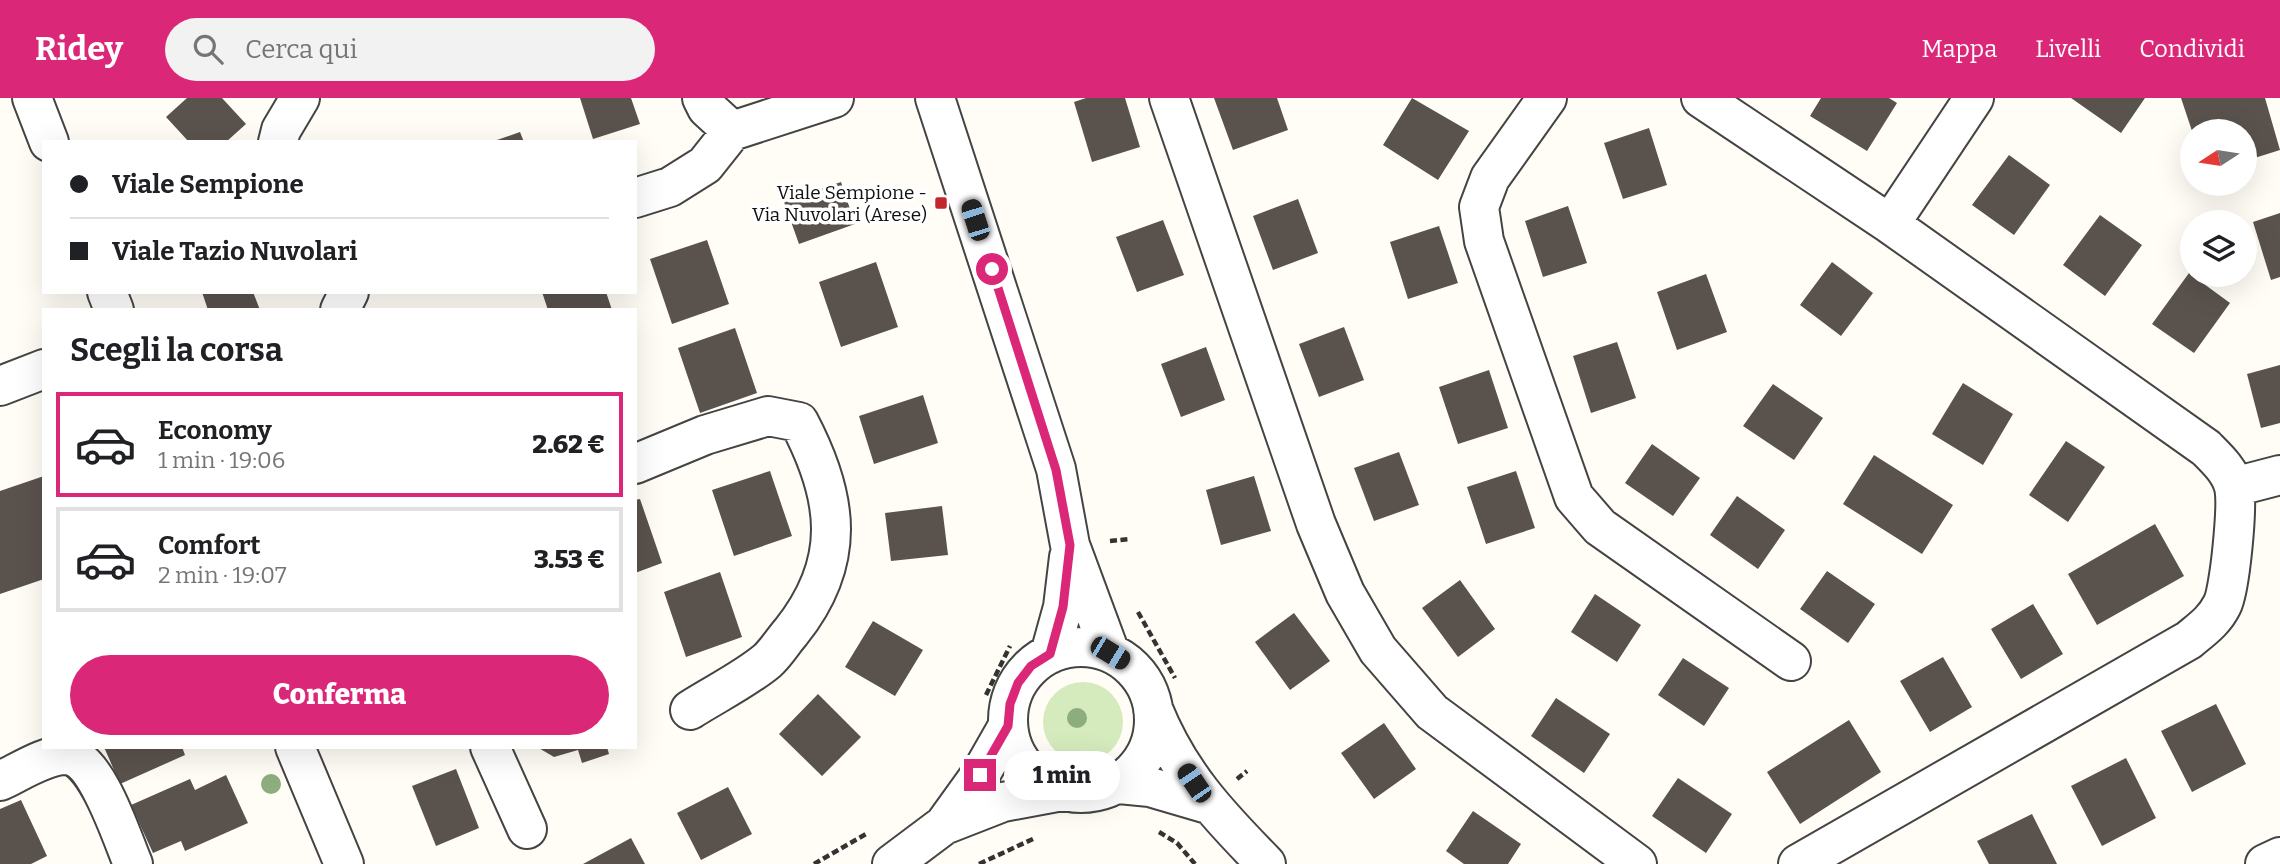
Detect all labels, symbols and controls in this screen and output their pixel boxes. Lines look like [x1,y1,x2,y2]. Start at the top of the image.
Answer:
search box [165,18,655,81]
text: Ridey [35,29,123,69]
icon: search [189,30,227,68]
text: Cerca qui [245,34,357,65]
text: Mappa [1921,35,1997,63]
text: Livelli [2035,35,2101,63]
text: Condividi [2139,35,2245,63]
north arrow [2180,119,2258,196]
map controls [2180,119,2257,287]
text: Viale Sempione [112,169,304,200]
place label: Viale Sempione - Via Nuvolari (Arese) [752,181,927,226]
marker: Viale Sempione - Via Nuvolari (Arese) [933,195,949,211]
car [959,197,992,243]
button: layers [2180,210,2257,287]
text: Viale Tazio Nuvolari [112,236,357,267]
route start [976,253,1008,285]
text: Scegli la corsa [70,331,283,369]
icon: car [74,413,137,476]
text: Economy [158,415,272,446]
text: 2.62 € [532,429,605,460]
text: 1 min · 19:06 [158,446,285,474]
icon: car [74,528,137,591]
text: Comfort [158,530,261,561]
text: 3.53 € [534,544,605,575]
text: 2 min · 19:07 [158,561,286,589]
car [1087,633,1134,673]
button: Conferma [70,655,609,735]
callout: 1 min [1004,750,1120,800]
route end [964,759,996,791]
car [1174,760,1215,806]
text: 1 min [1033,761,1091,789]

